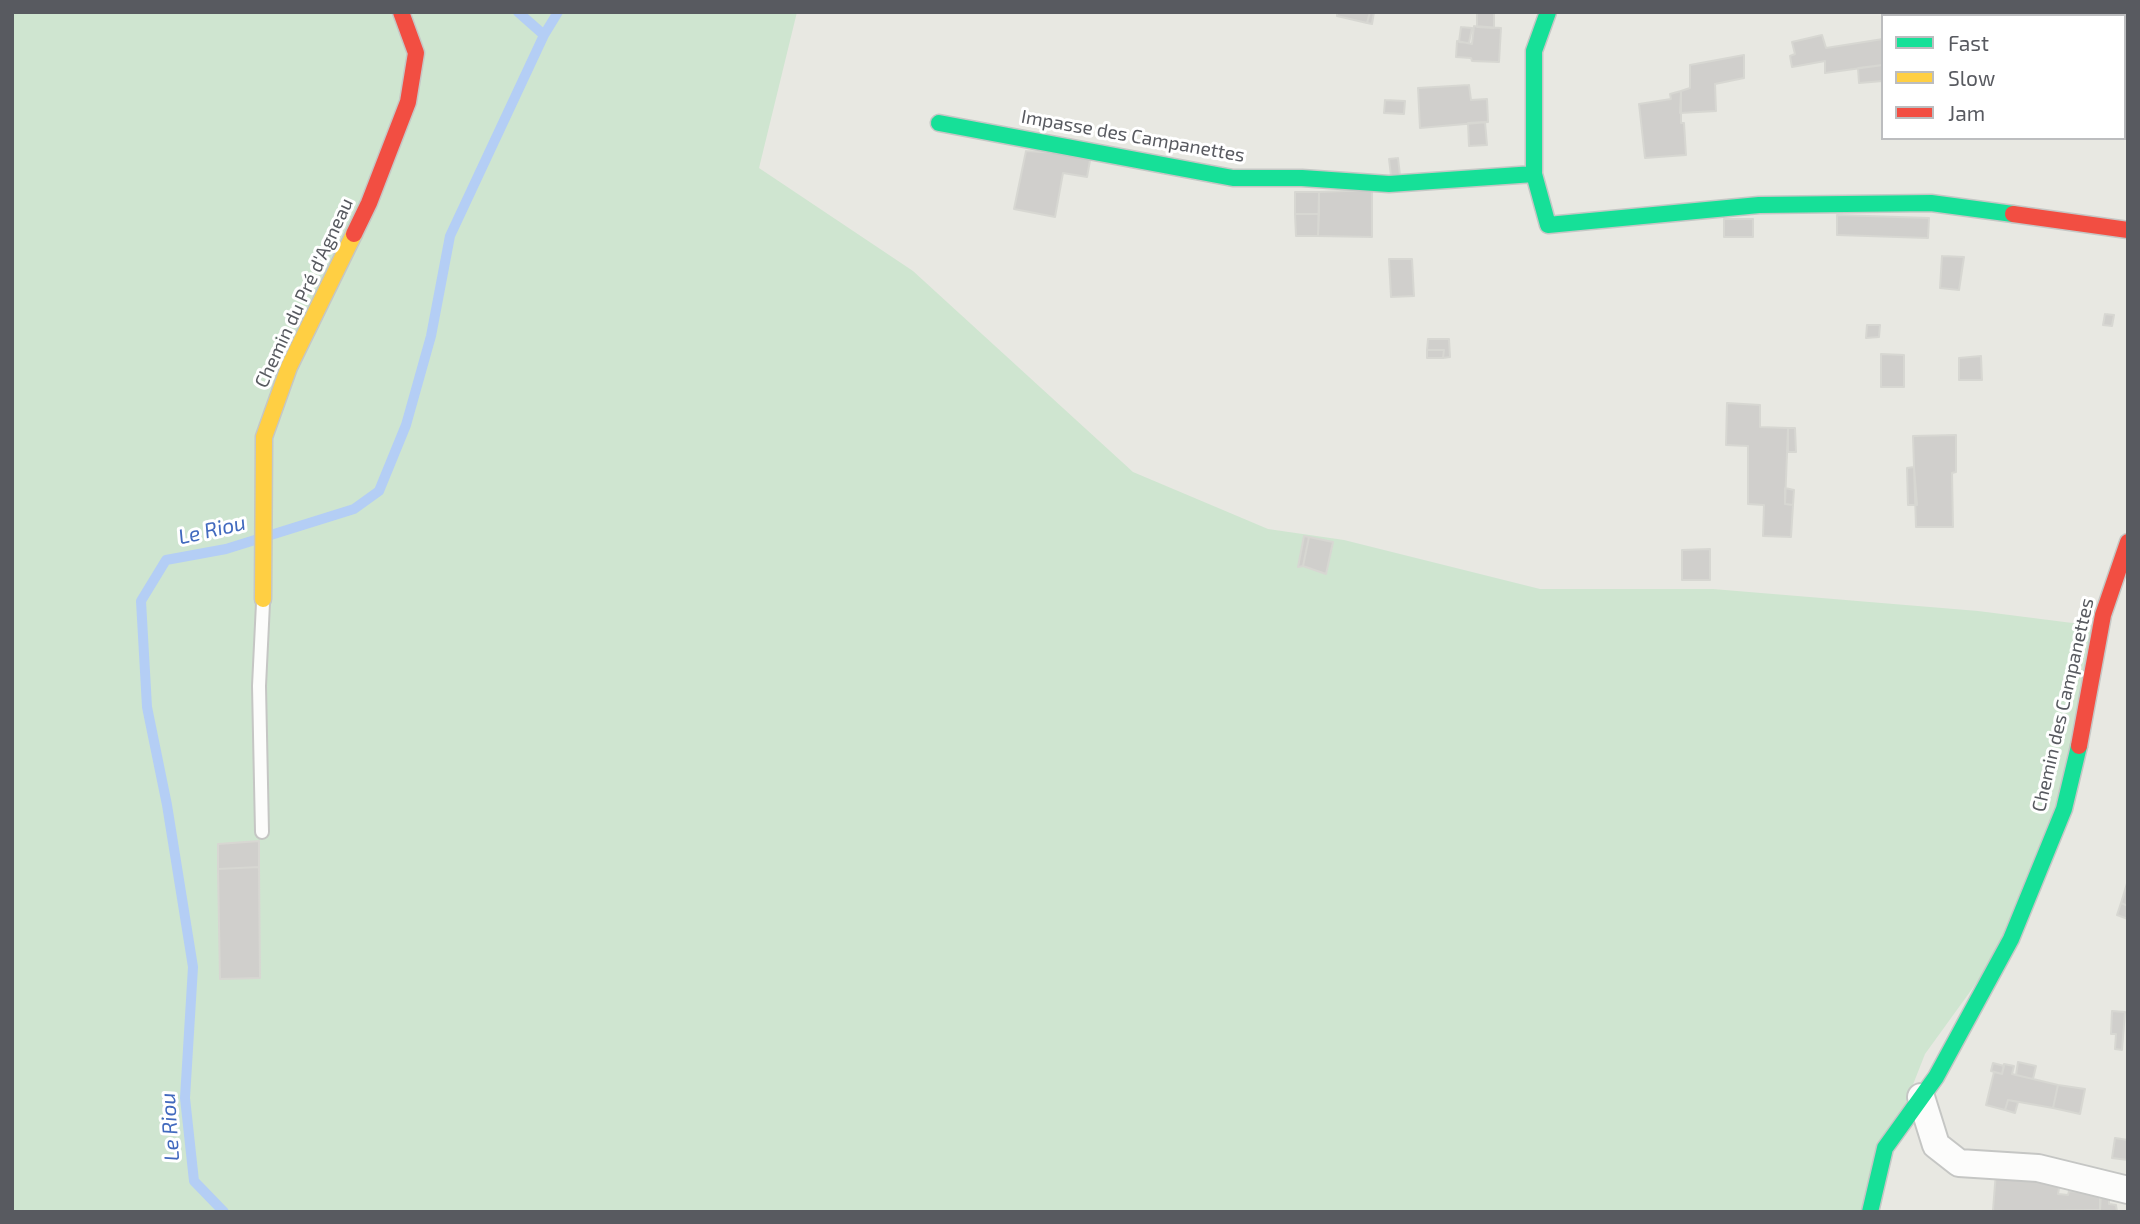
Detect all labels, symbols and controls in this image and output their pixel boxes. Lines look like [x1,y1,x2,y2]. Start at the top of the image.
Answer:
legend [1881,14,2126,140]
text: Fast [1948,30,1989,55]
text: Slow [1948,65,1995,90]
text: Jam [1948,100,1985,125]
street label: Impasse des Campanettes [1019,105,1247,167]
street label: Chemin du Pré d'Agneau [250,194,358,392]
water label: Le Riou [176,510,248,550]
street label: Chemin des Campanettes [2027,596,2099,814]
water label: Le Riou [155,1092,185,1162]

